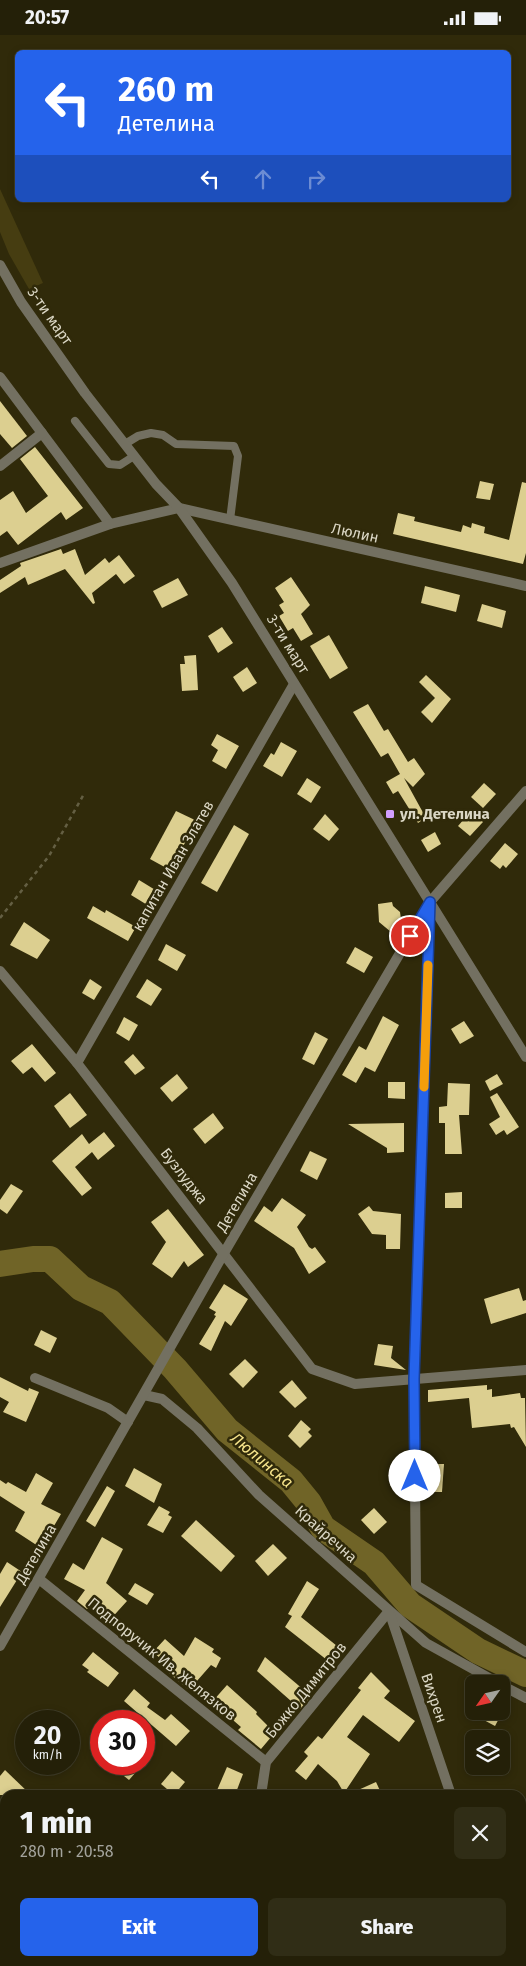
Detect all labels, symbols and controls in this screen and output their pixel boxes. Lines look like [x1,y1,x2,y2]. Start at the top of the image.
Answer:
text: 20:57 [25,6,69,29]
text: 260 m [118,68,214,110]
icon: left [35,70,100,135]
text: Детелина [118,110,215,137]
icon: left [196,165,224,193]
icon: ahead [249,165,277,193]
icon: right [302,165,330,193]
street label: 3-ти март [24,284,77,349]
street label: Люлин [330,519,380,547]
street label: 3-ти март [263,611,313,677]
street label: капитан Иван Златев [128,798,218,934]
place label: ул. Детелина [399,805,490,823]
marker: ул. Детелина [384,808,396,820]
pin [389,915,431,957]
icon: arrive [396,922,424,950]
street label: Бузлуджа [157,1144,211,1208]
street label: Детелина [212,1169,261,1236]
water label: Люлинска [226,1428,297,1492]
position arrow [388,1449,440,1501]
street label: Крайречна [291,1501,361,1567]
street label: Детелина [11,1521,60,1588]
street label: Подпоручик Ив. Желязков [84,1594,240,1724]
street label: Божко Димитров [262,1638,350,1742]
street label: Вихрен [417,1671,451,1725]
north arrow [465,1675,510,1720]
map controls [465,1675,510,1775]
speed limit sign: 30 [90,1710,155,1775]
text: 20 [34,1721,61,1751]
button: layers [465,1730,510,1775]
text: km/h [33,1748,62,1762]
text: 1 min [20,1805,92,1841]
button: close [454,1807,506,1859]
text: 280 m · 20:58 [20,1842,114,1861]
button: Exit [20,1898,258,1956]
button: Share [268,1898,506,1956]

